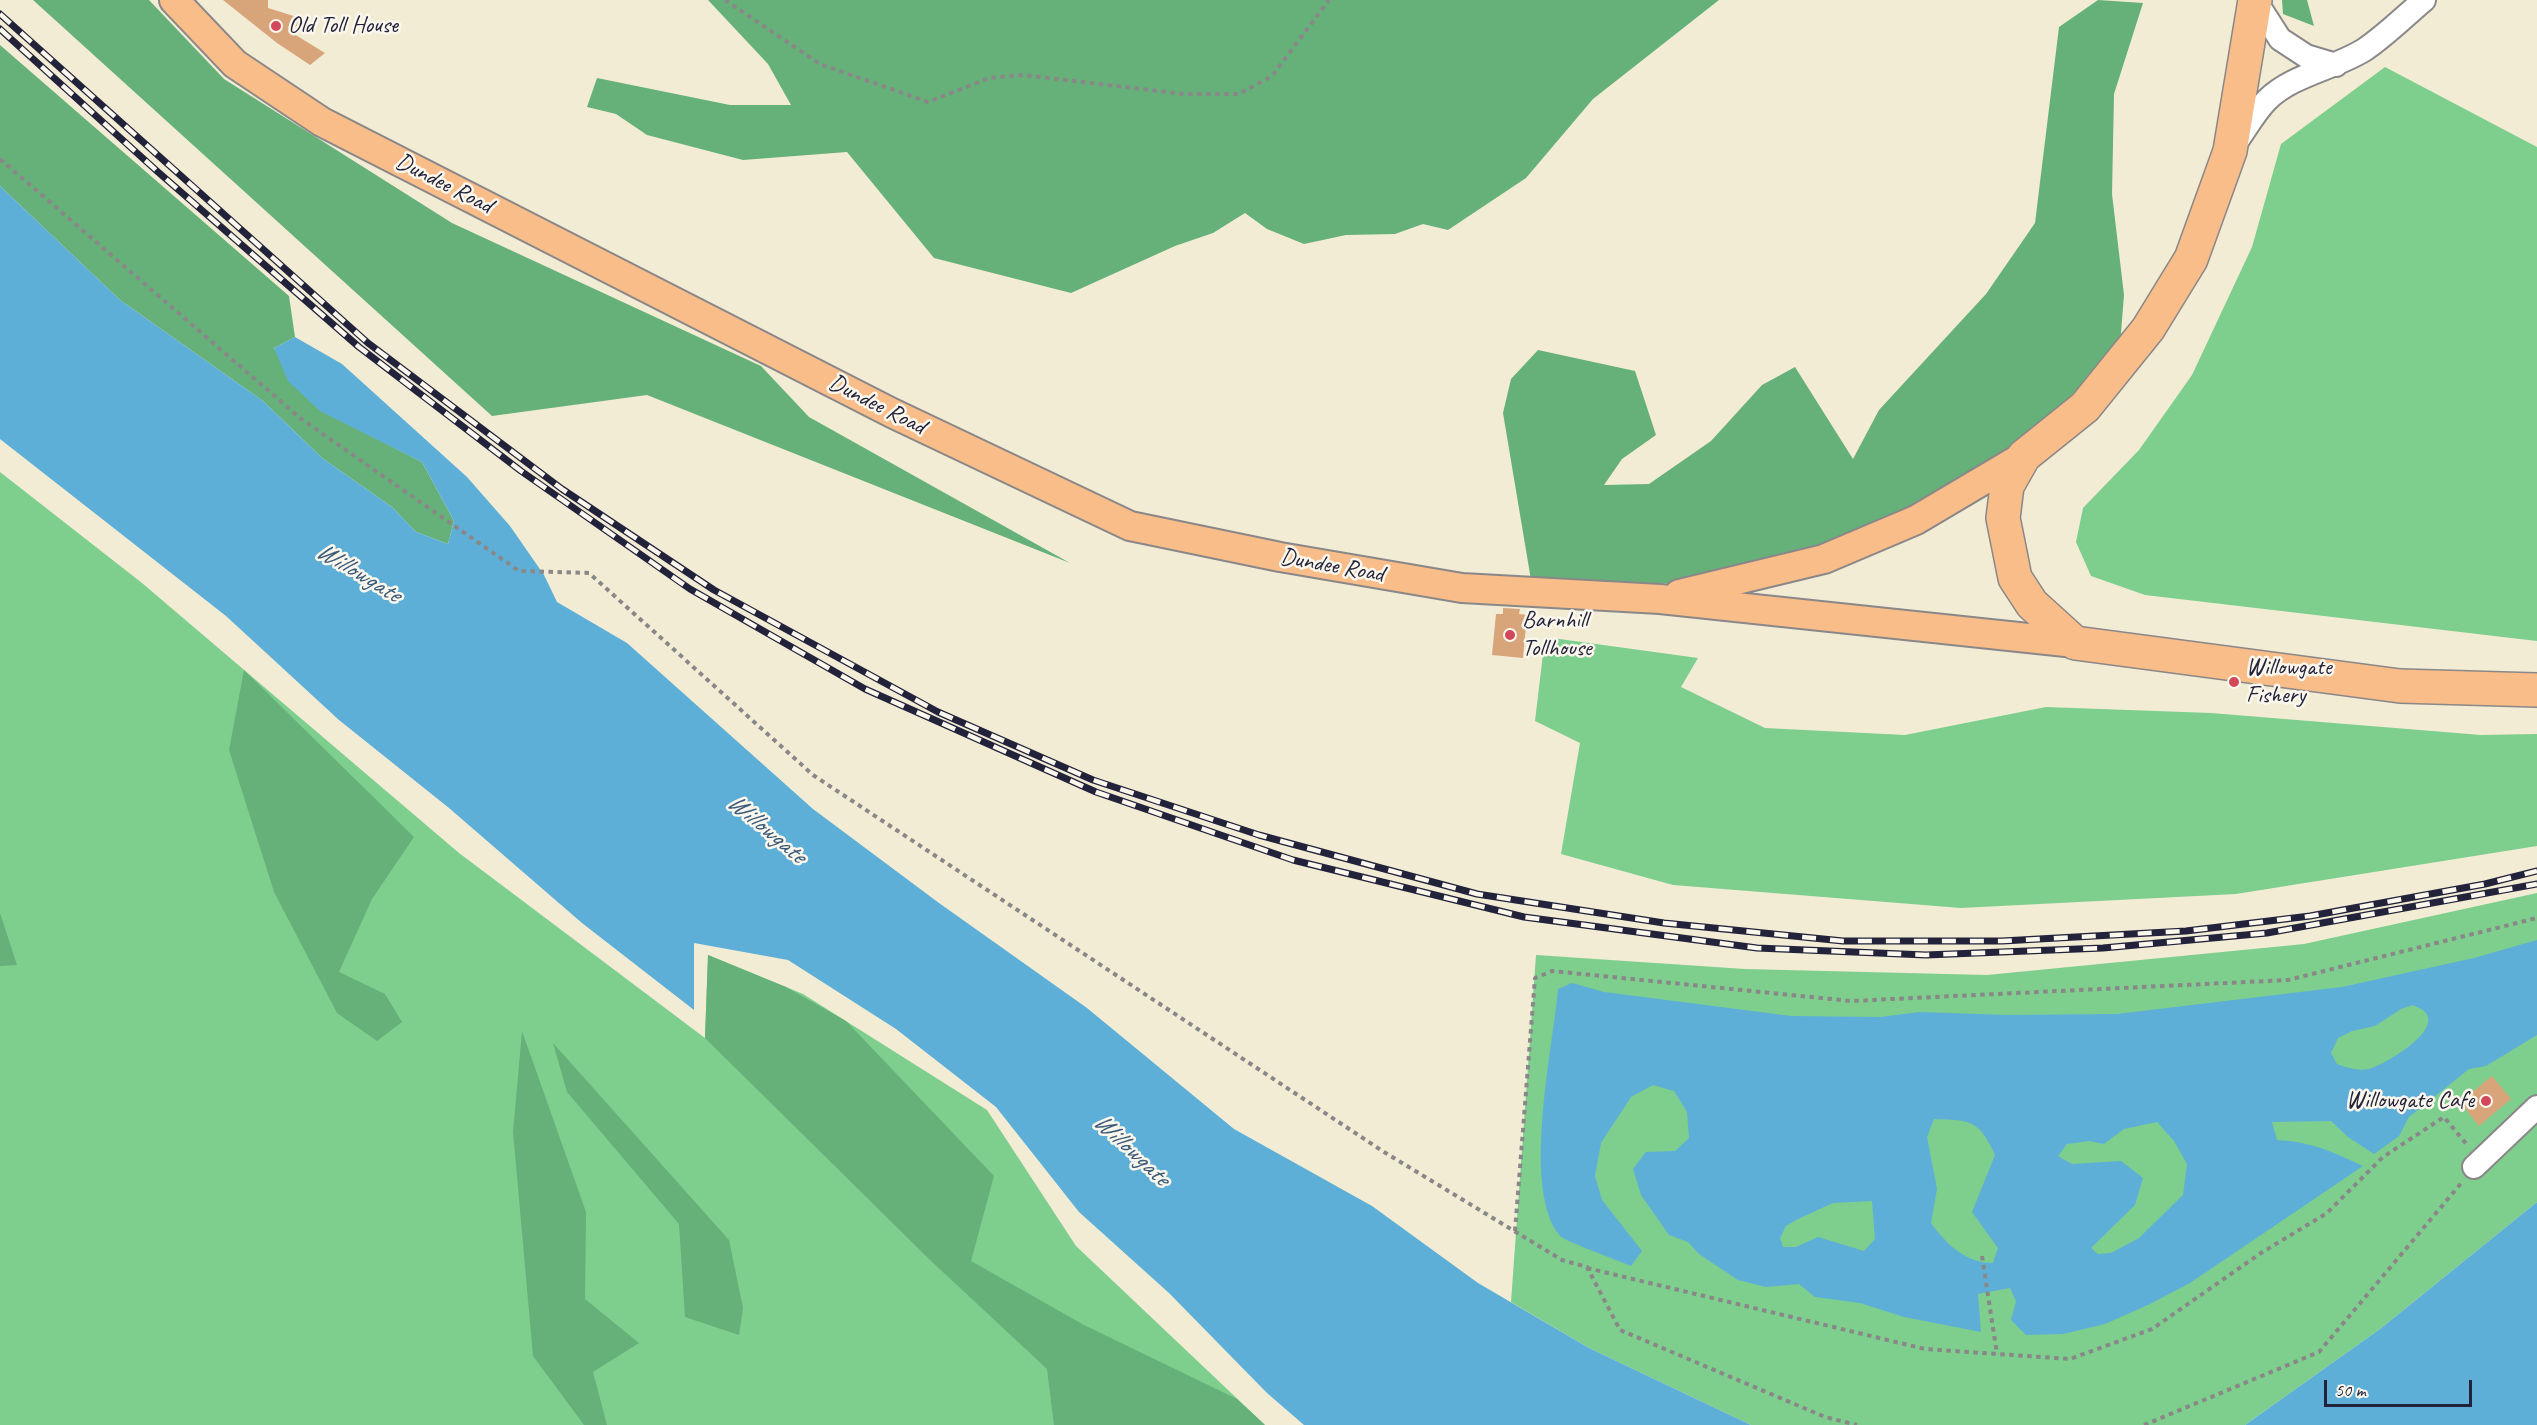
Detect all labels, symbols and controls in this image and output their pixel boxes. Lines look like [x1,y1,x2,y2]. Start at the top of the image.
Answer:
place label: Old Toll House [288,12,398,40]
marker: Old Toll House [269,19,283,33]
street label: Dundee Road [391,147,497,221]
street label: Dundee Road [824,368,930,442]
water label: Willowgate [310,536,406,610]
street label: Dundee Road [1278,543,1386,589]
place label: Barnhill Tollhouse [1522,607,1592,663]
marker: Barnhill Tollhouse [1503,628,1517,642]
place label: Willowgate Fishery [2246,654,2332,710]
marker: Willowgate Fishery [2227,675,2241,689]
water label: Willowgate [720,787,812,871]
place label: Willowgate Cafe [2346,1087,2474,1115]
marker: Willowgate Cafe [2479,1094,2493,1108]
water label: Willowgate [1086,1107,1176,1193]
scale bar [2327,1368,2476,1406]
text: 50 m [2335,1379,2366,1401]

